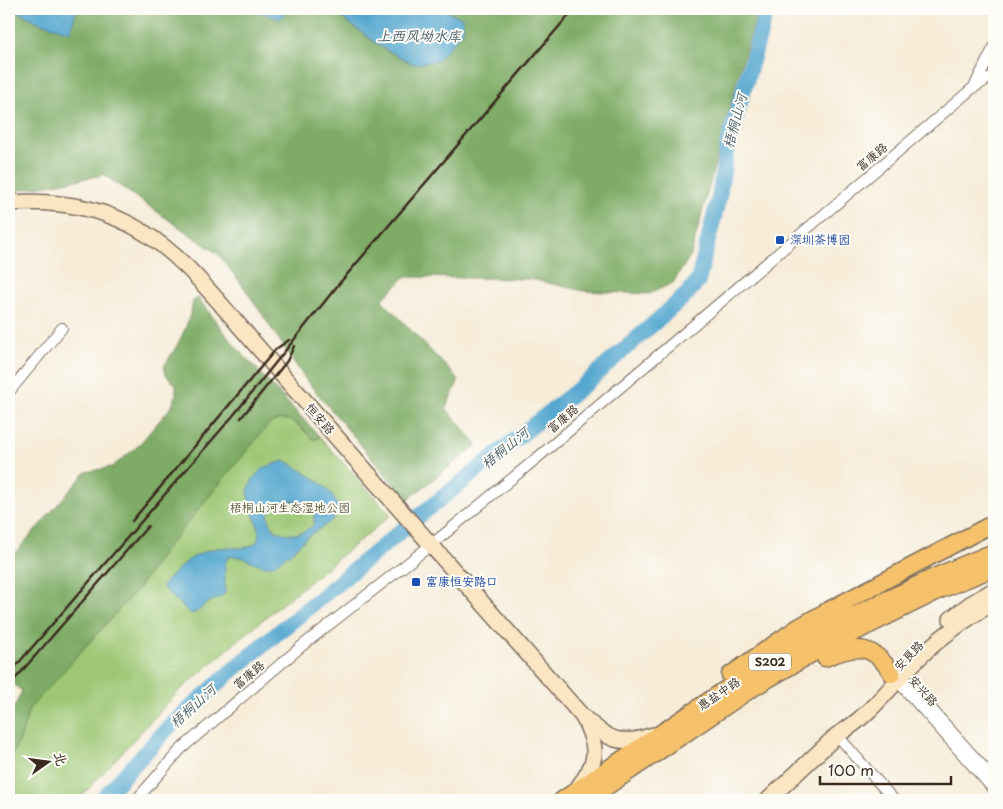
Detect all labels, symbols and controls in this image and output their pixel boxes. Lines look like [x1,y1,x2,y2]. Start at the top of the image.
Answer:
water label: 上西风坳水库 [377,25,462,46]
water label: 梧桐山河 [717,89,752,151]
street label: 富康路 [852,138,891,175]
place label: 深圳茶博园 [790,230,850,248]
marker: 深圳茶博园 [774,234,786,246]
street label: 恒安路 [302,399,339,438]
street label: 富康路 [543,400,582,437]
water label: 梧桐山河 [476,421,535,473]
park label: 梧桐山河生态湿地公园 [230,498,350,516]
place label: 富康恒安路口 [426,572,498,590]
marker: 富康恒安路口 [410,576,422,588]
street label: 安良路 [889,636,927,675]
road number: S202 [749,654,791,670]
street label: 富康路 [229,656,268,693]
street label: 安兴路 [905,671,942,710]
street label: 惠盐中路 [694,672,743,714]
water label: 梧桐山河 [165,678,222,732]
north arrow [22,736,72,786]
text: 北 [49,749,73,768]
scale bar [820,754,952,786]
text: 100 m [828,758,874,781]

